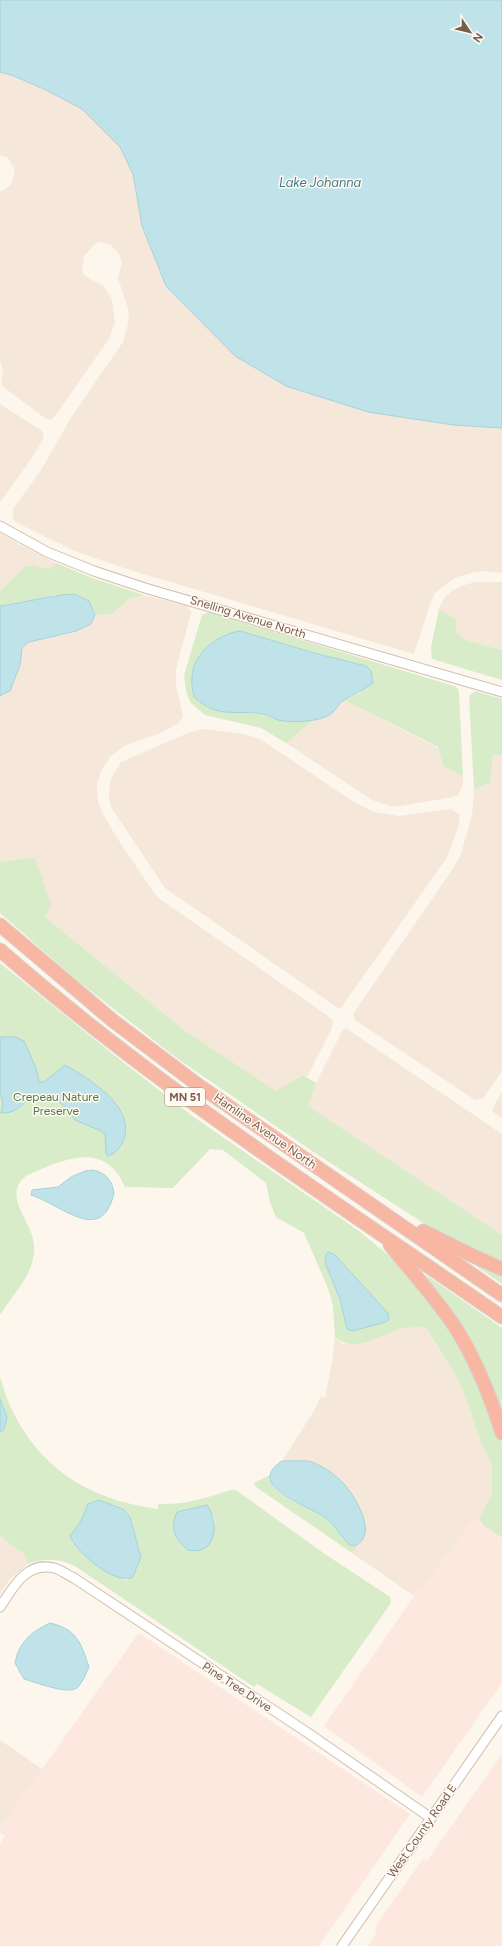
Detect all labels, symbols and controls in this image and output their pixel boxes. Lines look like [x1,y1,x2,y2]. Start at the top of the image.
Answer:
north arrow [450,12,490,52]
text: N [470,30,486,45]
water label: Lake Johanna [279,175,361,190]
street label: Snelling Avenue North [188,593,308,641]
road number: MN 51 [165,1088,205,1106]
park label: Crepeau Nature Preserve [13,1090,99,1118]
street label: Hamline Avenue North [211,1090,319,1172]
street label: Pine Tree Drive [200,1659,275,1715]
street label: West County Road E [384,1781,460,1881]

